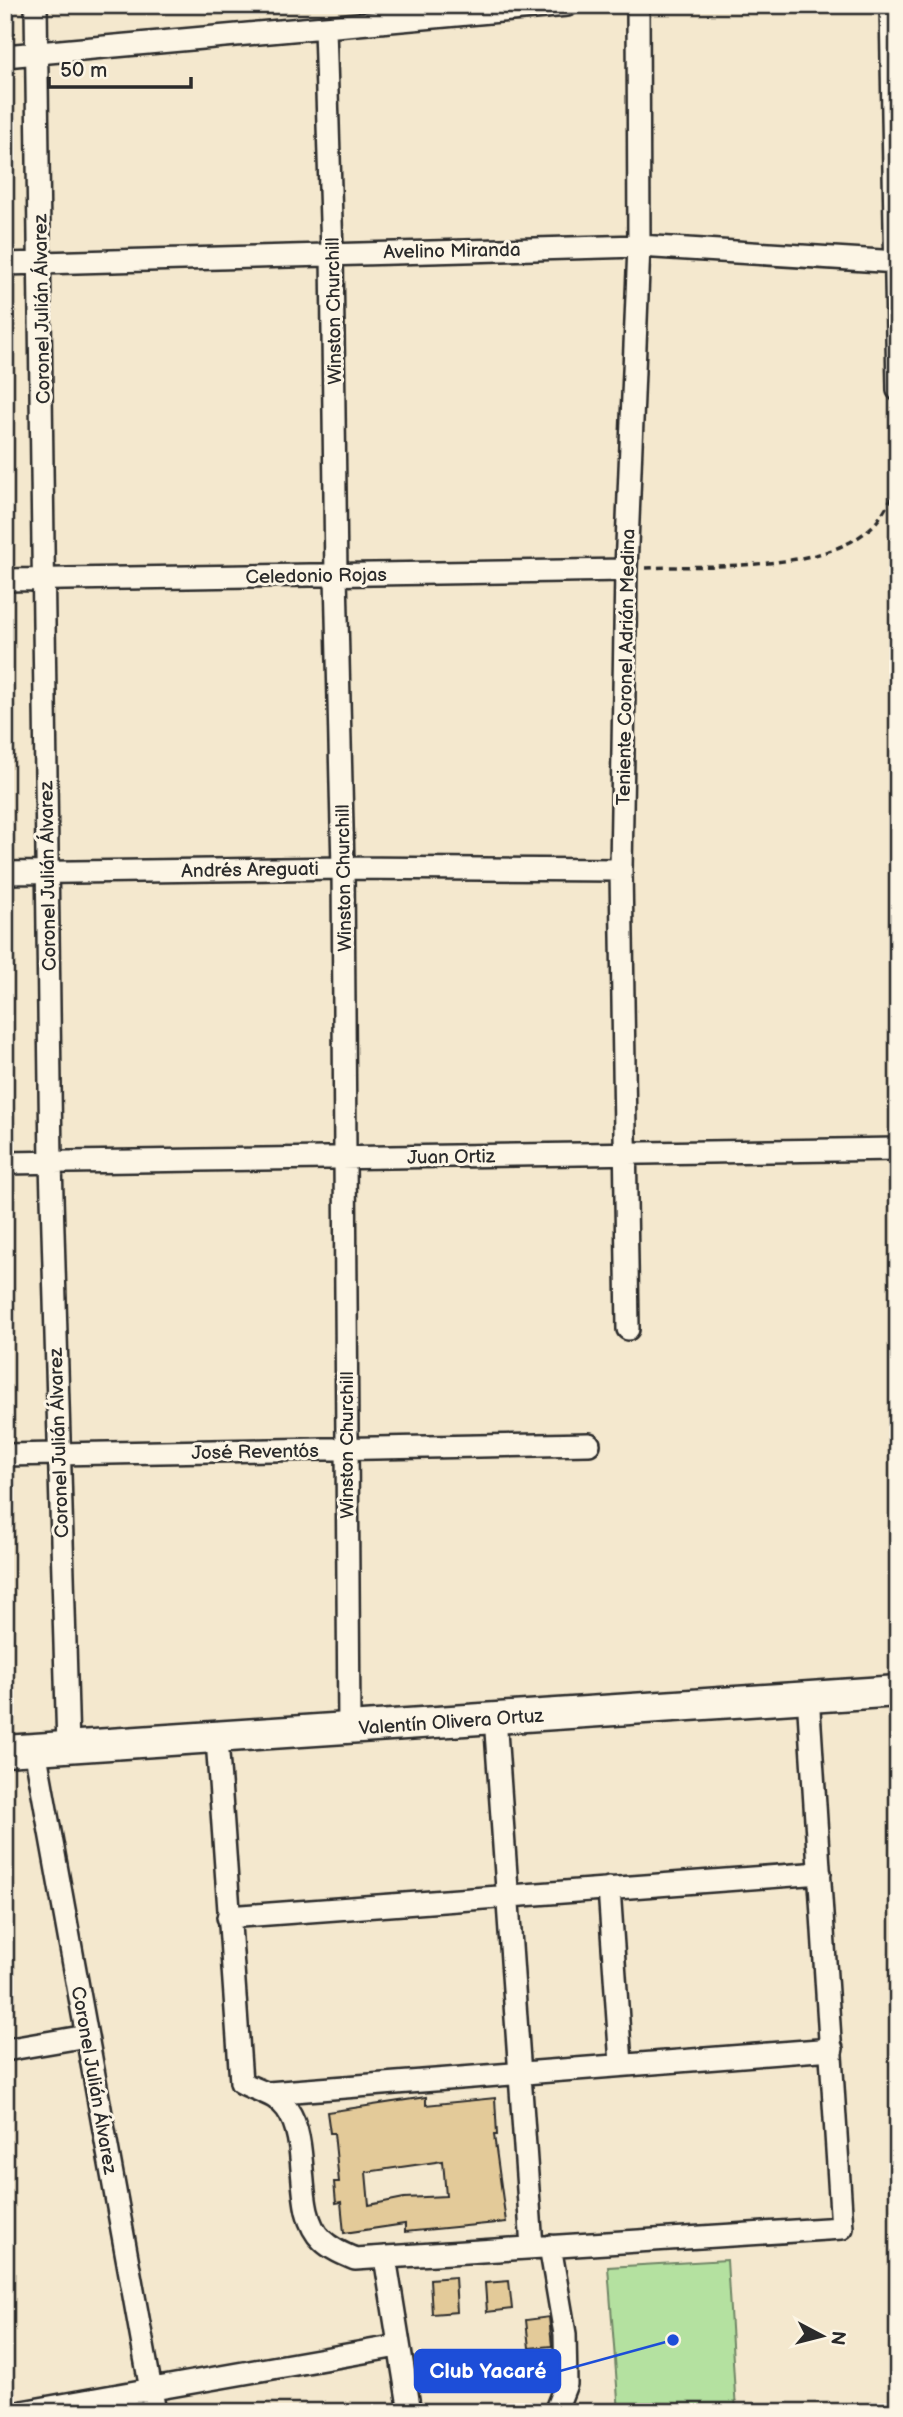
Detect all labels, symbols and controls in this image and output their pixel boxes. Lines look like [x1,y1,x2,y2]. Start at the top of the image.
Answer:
scale bar [49,46,191,90]
text: 50 m [60,58,107,83]
street label: Coronel Julián Álvarez [28,213,56,404]
street label: Winston Churchill [322,237,347,385]
street label: Avelino Miranda [383,239,521,264]
street label: Teniente Coronel Adrián Medina [613,528,640,806]
street label: Celedonio Rojas [245,564,387,589]
street label: Coronel Julián Álvarez [34,780,62,971]
street label: Winston Churchill [332,804,357,952]
street label: Andrés Areguati [181,858,319,883]
street label: Juan Ortiz [407,1145,496,1170]
street label: Coronel Julián Álvarez [44,1347,74,1538]
street label: Winston Churchill [336,1371,359,1519]
street label: José Reventós [191,1440,319,1465]
street label: Valentín Olivera Ortuz [358,1704,545,1740]
street label: Coronel Julián Álvarez [66,1984,123,2177]
north arrow [788,2302,858,2372]
text: N [825,2329,850,2346]
callout: Club Yacaré [415,2350,560,2392]
text: Club Yacaré [430,2359,547,2384]

